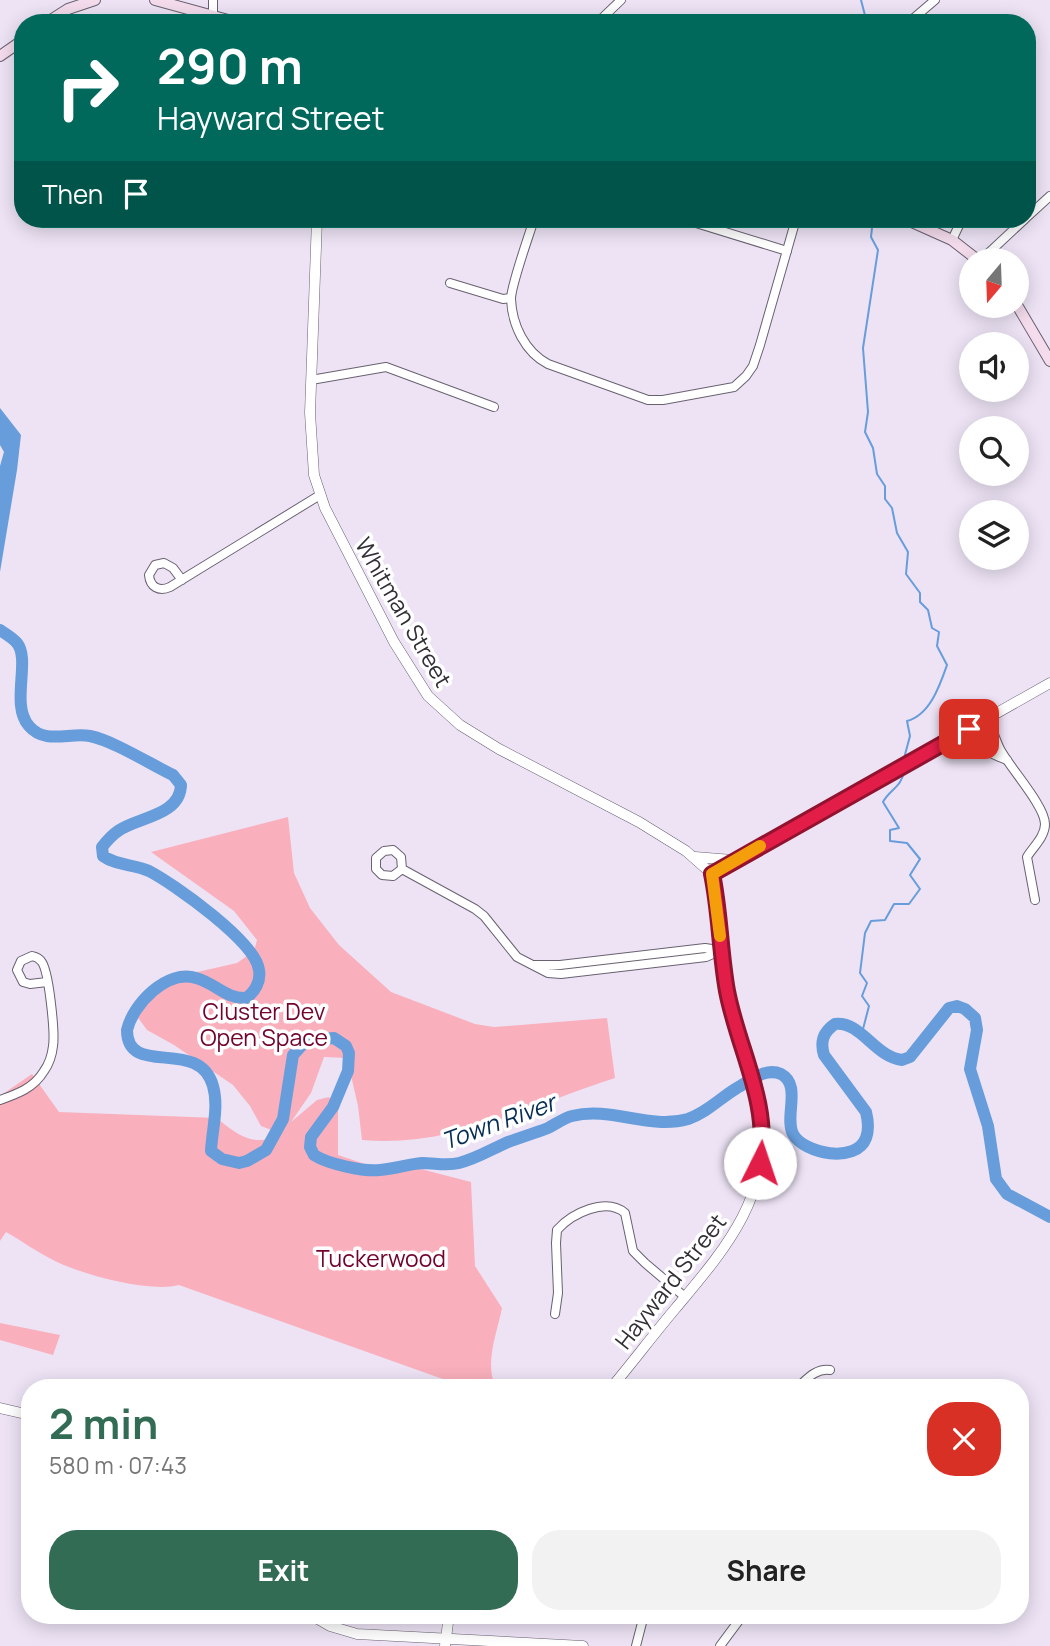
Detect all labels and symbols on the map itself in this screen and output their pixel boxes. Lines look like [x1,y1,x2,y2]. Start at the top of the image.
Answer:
north arrow [959,248,1029,318]
street label: Whitman Street [348,531,460,693]
pin [939,699,999,759]
park label: Cluster Dev Open Space [200,995,328,1053]
water label: Town River [437,1084,563,1157]
position arrow [723,1126,797,1200]
street label: Hayward Street [607,1207,733,1355]
park label: Tuckerwood [316,1242,446,1274]

